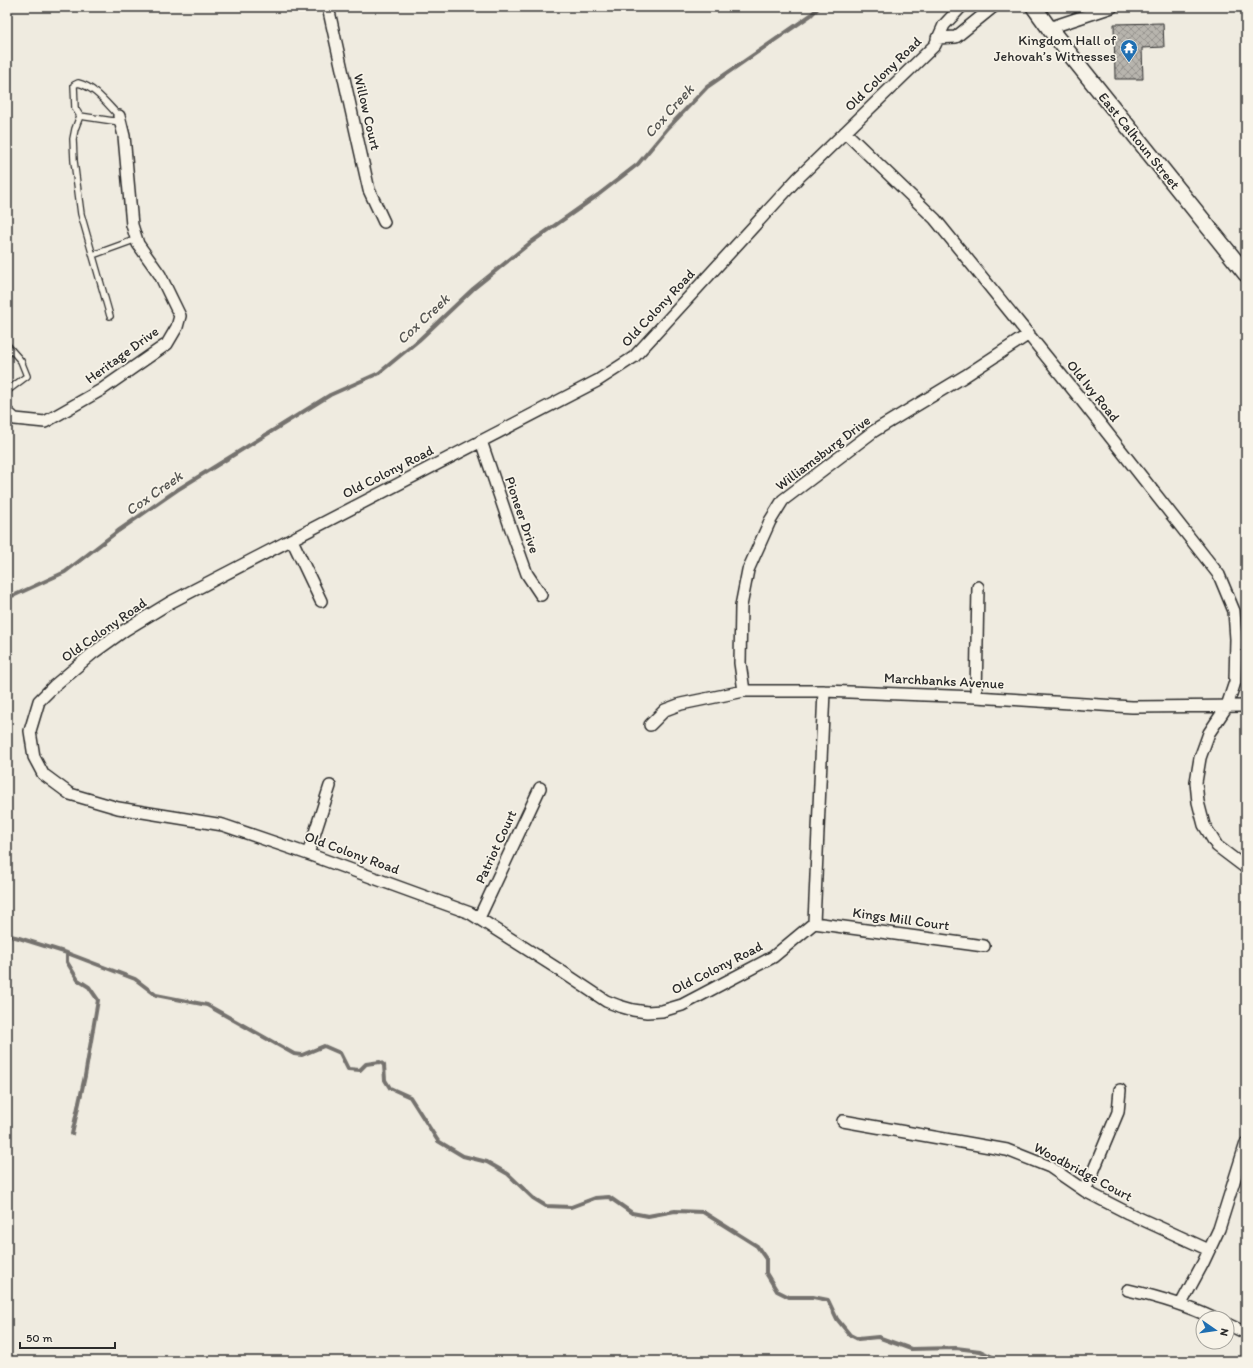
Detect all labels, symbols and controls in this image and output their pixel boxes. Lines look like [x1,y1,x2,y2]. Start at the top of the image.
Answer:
place label: Kingdom Hall of Jehovah’s Witnesses [994,32,1117,65]
street label: Old Colony Road [841,33,925,115]
temple icon: Kingdom Hall of Jehovah’s Witnesses [1119,38,1139,63]
street label: Willow Court [350,72,384,152]
water label: Cox Creek [640,80,698,141]
street label: East Calhoun Street [1095,89,1183,193]
street label: Old Colony Road [618,265,699,350]
water label: Cox Creek [393,289,454,348]
street label: Heritage Drive [82,323,162,387]
street label: Old Ivy Road [1063,357,1123,426]
street label: Williamsburg Drive [772,412,874,494]
street label: Old Colony Road [340,442,437,502]
water label: Cox Creek [122,466,187,519]
street label: Pioneer Drive [501,474,543,556]
street label: Old Colony Road [58,594,150,666]
street label: Marchbanks Avenue [883,669,1005,693]
street label: Patriot Court [472,808,520,886]
street label: Old Colony Road [302,828,402,878]
street label: Kings Mill Court [851,904,951,934]
street label: Old Colony Road [669,938,766,998]
street label: Woodbridge Court [1031,1139,1135,1205]
north arrow [1195,1310,1235,1350]
scale bar [20,1324,115,1350]
text: N [1217,1327,1231,1337]
text: 50 m [26,1331,52,1345]

